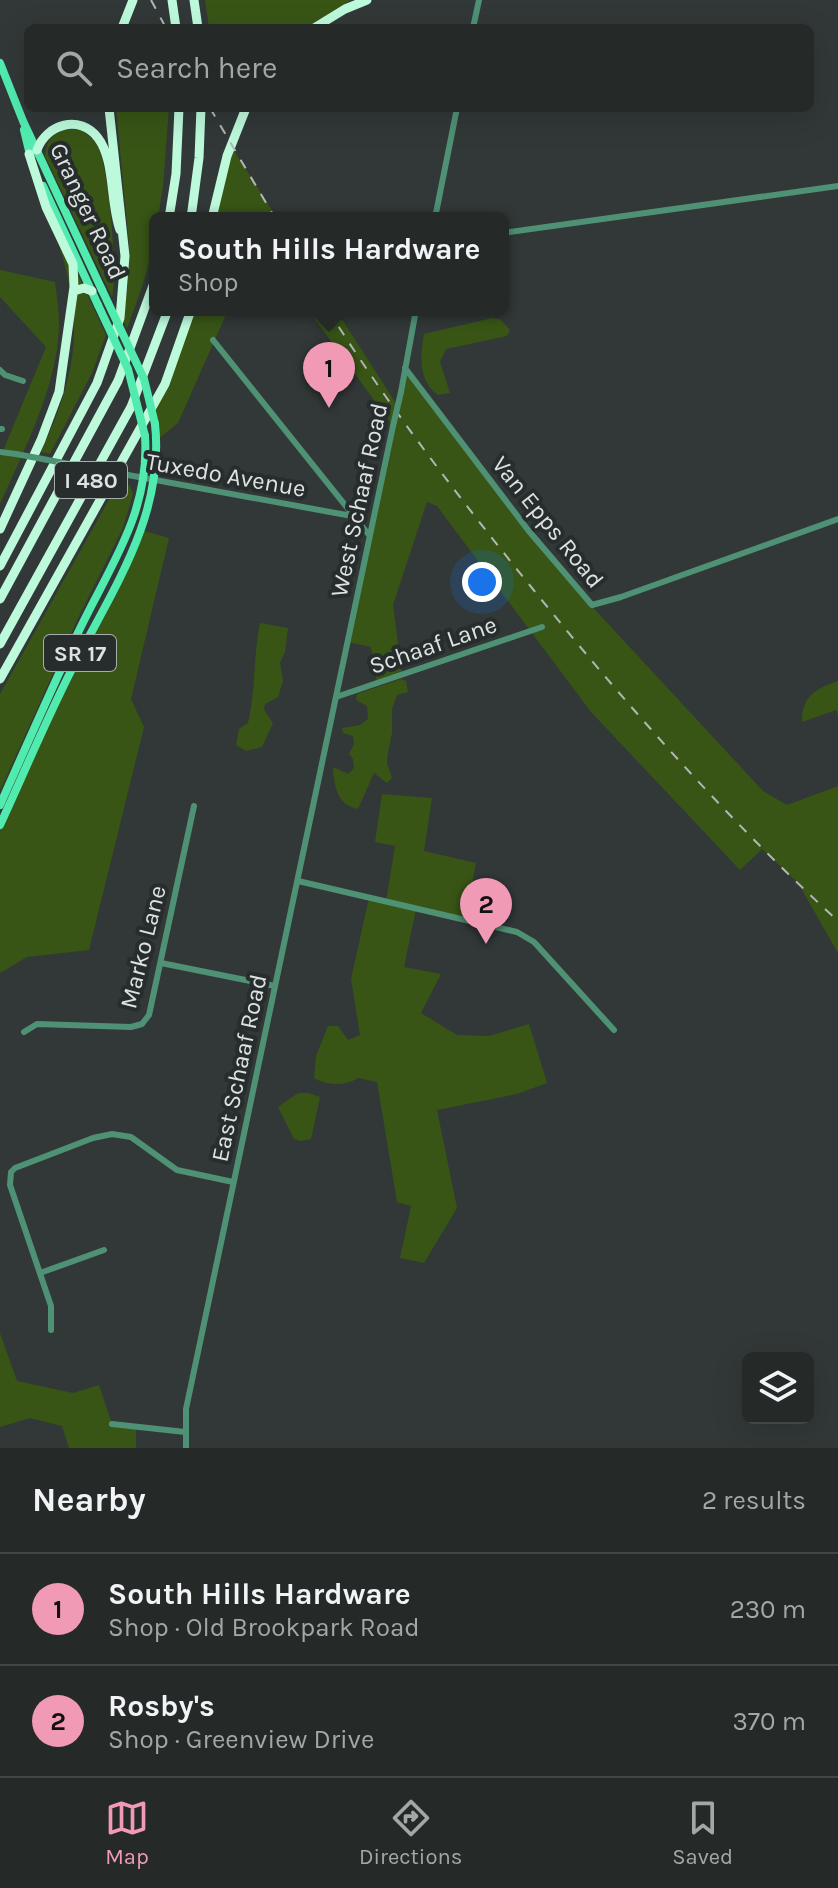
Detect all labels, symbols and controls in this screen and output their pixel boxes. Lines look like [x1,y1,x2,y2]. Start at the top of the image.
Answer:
search box [24,24,814,112]
icon: search [52,46,96,90]
text: Search here [116,50,277,86]
street label: Granger Road [44,138,132,284]
popup [149,212,509,316]
text: South Hills Hardware [178,231,480,267]
text: Shop [178,267,239,298]
pin: 1 [303,342,355,408]
street label: West Schaaf Road [325,401,393,599]
street label: Tuxedo Avenue [144,447,308,503]
street label: Van Epps Road [486,451,610,593]
road number: I 480 [55,462,127,498]
your location [462,562,502,602]
street label: Schaaf Lane [366,610,500,680]
road number: SR 17 [44,635,116,671]
pin: 2 [460,878,512,944]
street label: Marko Lane [114,883,172,1011]
street label: East Schaaf Road [205,972,273,1164]
map controls [742,1352,814,1424]
button: layers [742,1352,814,1424]
text: Nearby [32,1480,146,1520]
text: 2 results [702,1485,806,1516]
text: South Hills Hardware [108,1576,411,1612]
text: 1 [53,1594,63,1625]
text: 230 m [730,1594,806,1625]
text: Shop · Old Brookpark Road [108,1612,420,1643]
text: Rosby's [108,1688,215,1724]
text: 2 [50,1706,66,1737]
text: 370 m [733,1706,806,1737]
text: Shop · Greenview Drive [108,1724,374,1755]
tab: Map [105,1796,149,1870]
tab: Directions [359,1796,462,1870]
tab: Saved [672,1796,733,1870]

